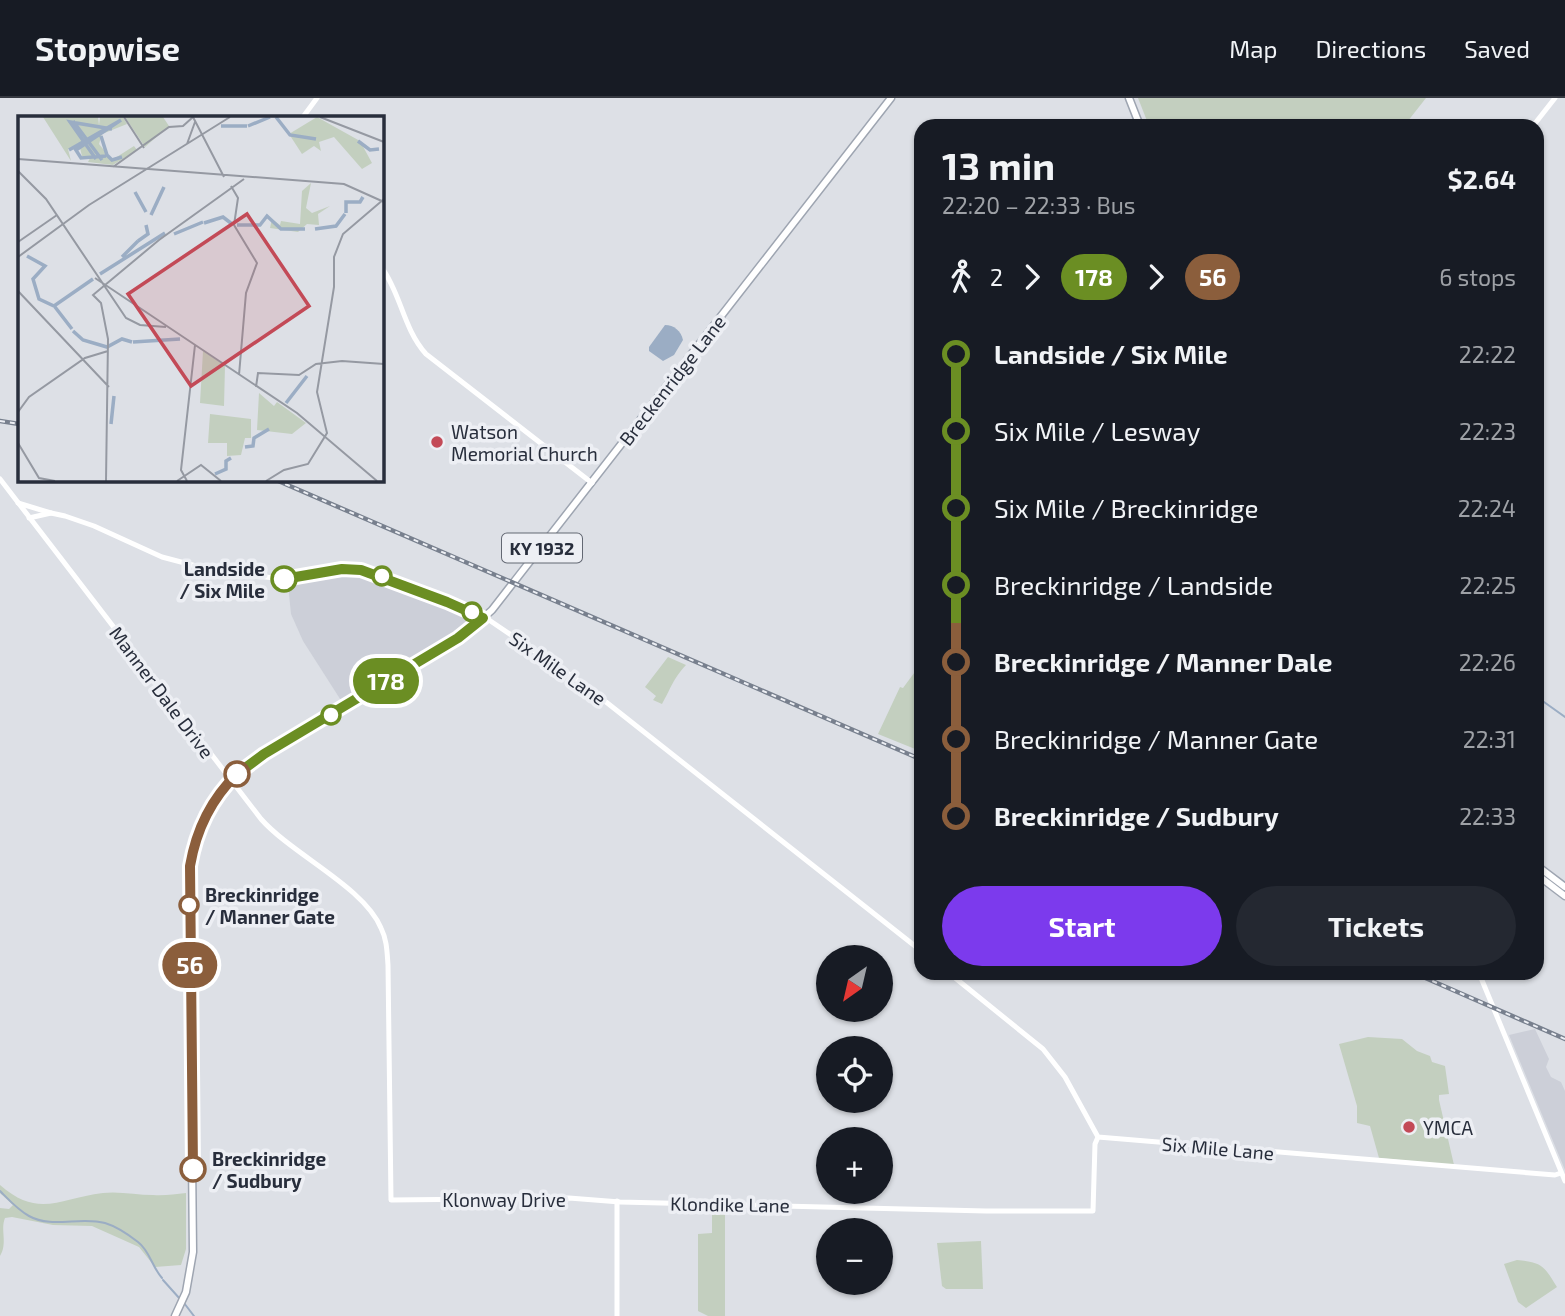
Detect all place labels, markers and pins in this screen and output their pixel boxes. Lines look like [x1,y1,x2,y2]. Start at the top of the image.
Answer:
place label: Watson Memorial Church [451,420,598,465]
marker: Watson Memorial Church [429,434,445,450]
place label: Landside / Six Mile [180,557,265,602]
marker: Landside / Six Mile [271,566,297,592]
unlabelled marker [372,566,392,586]
unlabelled marker [462,602,482,622]
unlabelled marker [321,705,341,725]
unlabelled marker [224,761,250,787]
place label: Breckinridge / Manner Gate [205,883,335,928]
marker: Breckinridge / Manner Gate [179,895,199,915]
place label: YMCA [1423,1116,1473,1139]
marker: YMCA [1401,1119,1417,1135]
place label: Breckinridge / Sudbury [212,1147,326,1193]
marker: Breckinridge / Sudbury [180,1156,206,1182]

